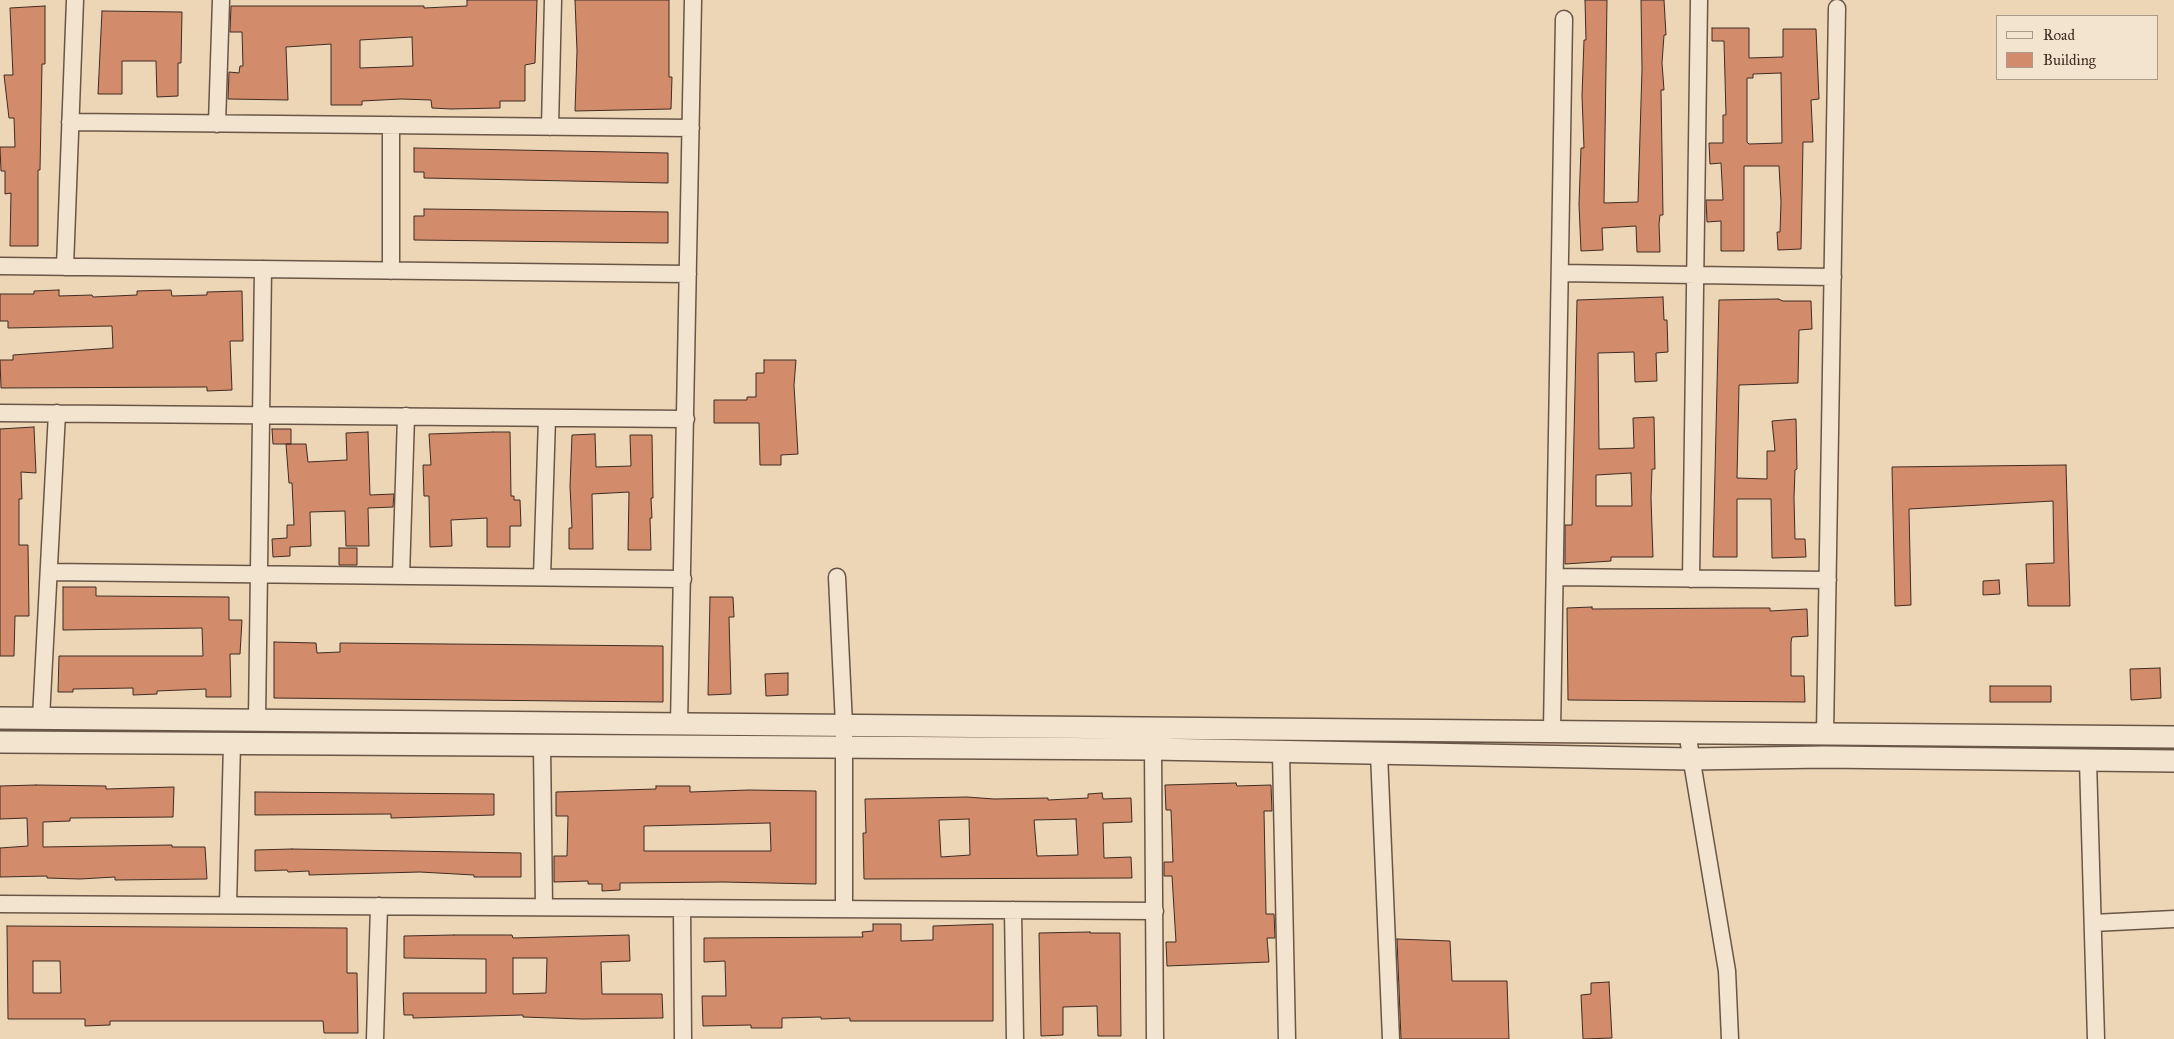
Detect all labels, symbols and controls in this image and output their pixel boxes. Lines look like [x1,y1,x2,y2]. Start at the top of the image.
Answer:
legend [1996,15,2159,80]
text: Road [2043,26,2075,44]
text: Building [2043,51,2096,69]

